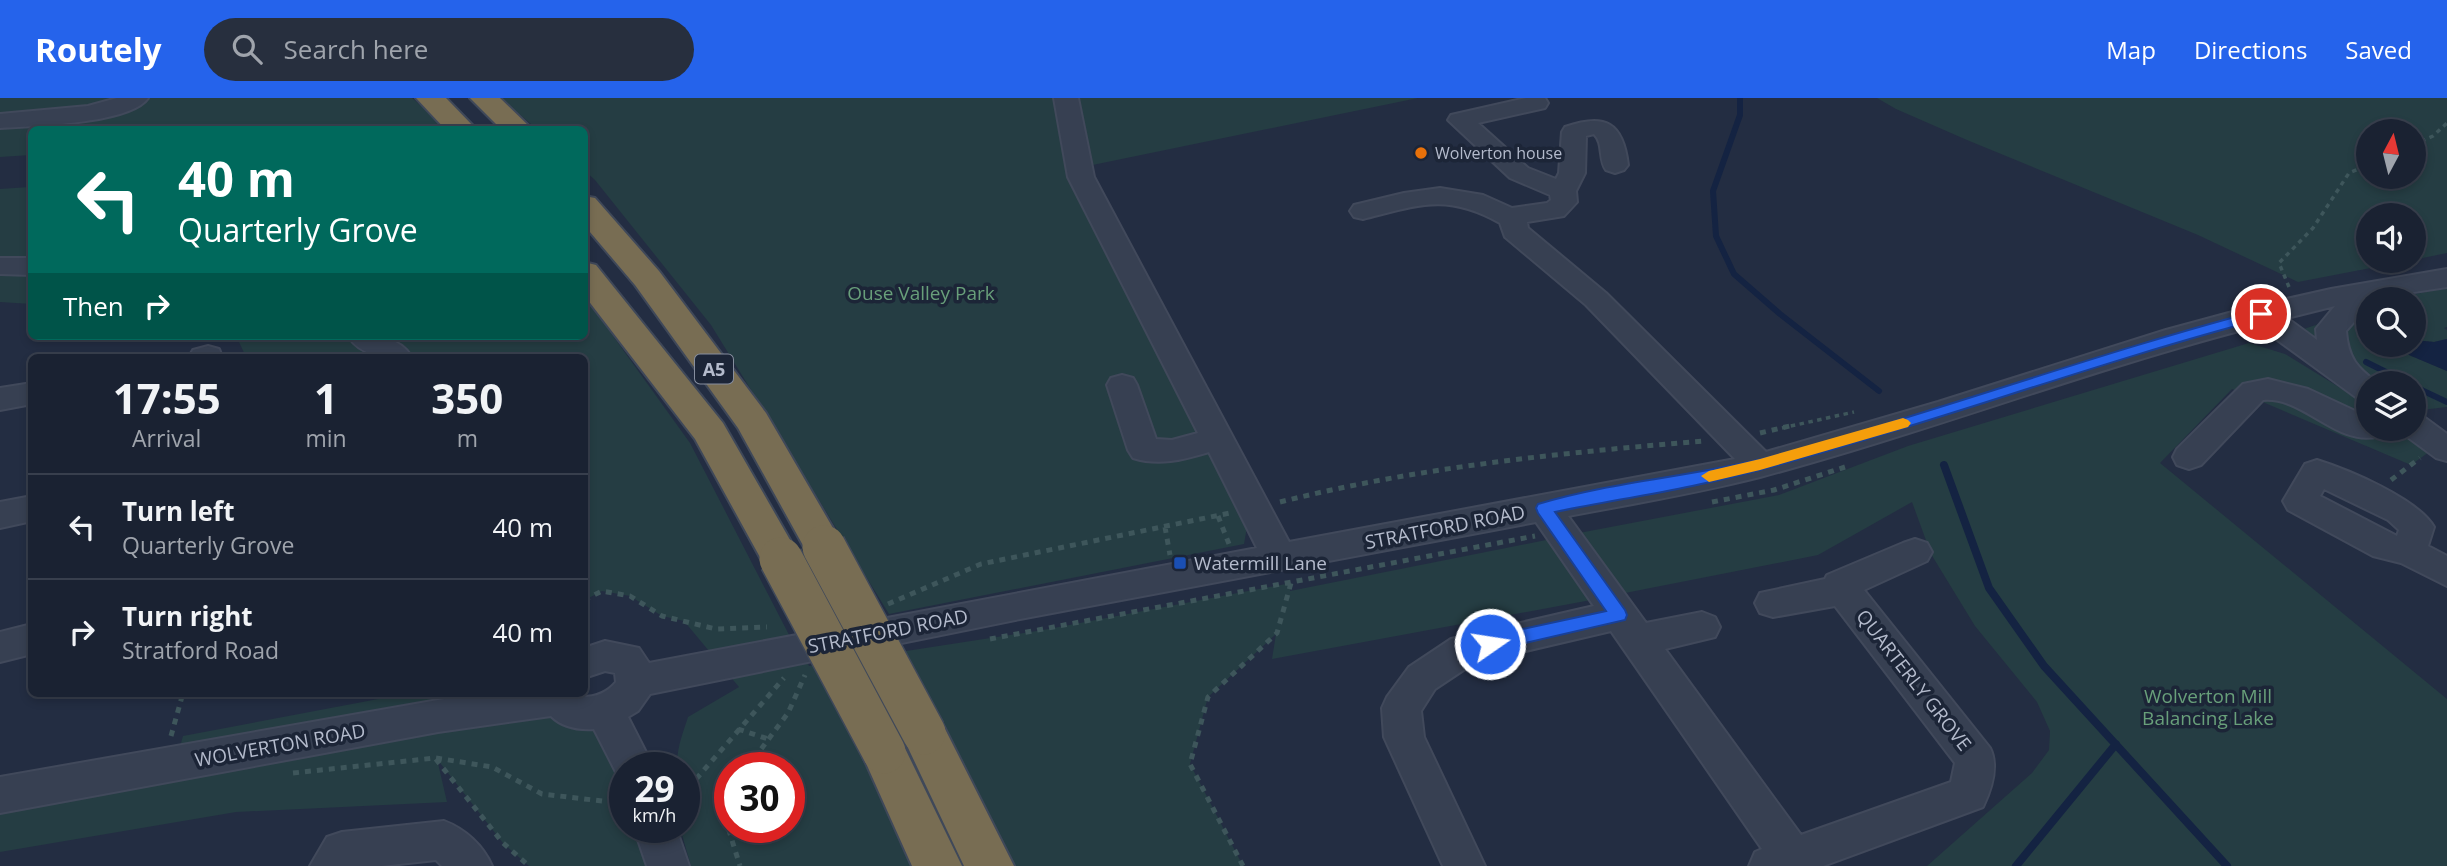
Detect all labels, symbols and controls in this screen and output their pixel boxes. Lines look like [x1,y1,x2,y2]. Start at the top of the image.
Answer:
search box [204,18,694,81]
text: Routely [35,27,162,72]
icon: search [228,30,266,68]
text: Search here [284,31,428,67]
text: Map [2106,33,2156,66]
text: Directions [2194,33,2307,66]
text: Saved [2345,33,2412,66]
north arrow [2356,119,2426,189]
map controls [2356,119,2426,441]
place label: Wolverton house [1435,142,1562,164]
text: 40 m [178,145,295,211]
marker: Wolverton house [1413,145,1429,161]
icon: left [63,154,154,245]
button: sound [2356,203,2426,273]
text: Quarterly Grove [178,208,418,251]
park label: Ouse Valley Park [847,280,995,306]
pin [2231,284,2291,344]
icon: right [138,287,176,325]
button: search [2356,287,2426,357]
text: Then [63,288,124,324]
icon: arrive [2242,295,2280,333]
road number: A5 [695,354,733,384]
text: 17:55 [113,369,221,426]
text: 1 [314,369,338,426]
text: 350 [431,369,503,426]
button: layers [2356,371,2426,441]
text: Arrival [132,422,201,454]
text: min [305,422,347,454]
text: m [457,422,478,454]
text: Turn left [122,493,234,529]
street label: STRATFORD ROAD [1363,499,1527,555]
icon: left [63,508,101,546]
text: 40 m [492,509,553,545]
text: Quarterly Grove [122,529,294,561]
place label: Watermill Lane [1194,550,1327,576]
marker: Watermill Lane [1172,555,1188,571]
text: Turn right [122,598,253,634]
street label: STRATFORD ROAD [806,603,970,659]
street label: QUARTERLY GROVE [1851,604,1977,756]
position arrow [1453,607,1527,681]
icon: right [63,613,101,651]
text: 40 m [492,614,553,650]
text: Stratford Road [122,634,279,666]
park label: Wolverton Mill Balancing Lake [2142,683,2274,731]
street label: WOLVERTON ROAD [193,717,367,773]
speed limit sign: 30 [714,752,805,843]
text: 29 [634,765,675,812]
text: km/h [633,803,676,827]

